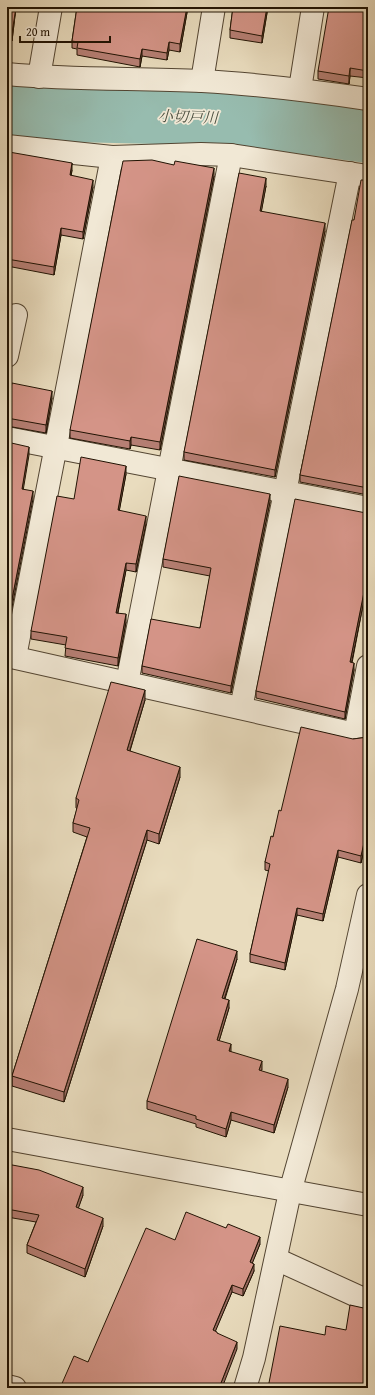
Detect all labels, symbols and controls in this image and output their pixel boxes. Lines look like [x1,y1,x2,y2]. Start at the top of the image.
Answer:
scale bar [20,18,110,44]
text: 20 m [26,23,50,40]
water label: 小切戸川 [158,105,220,128]

